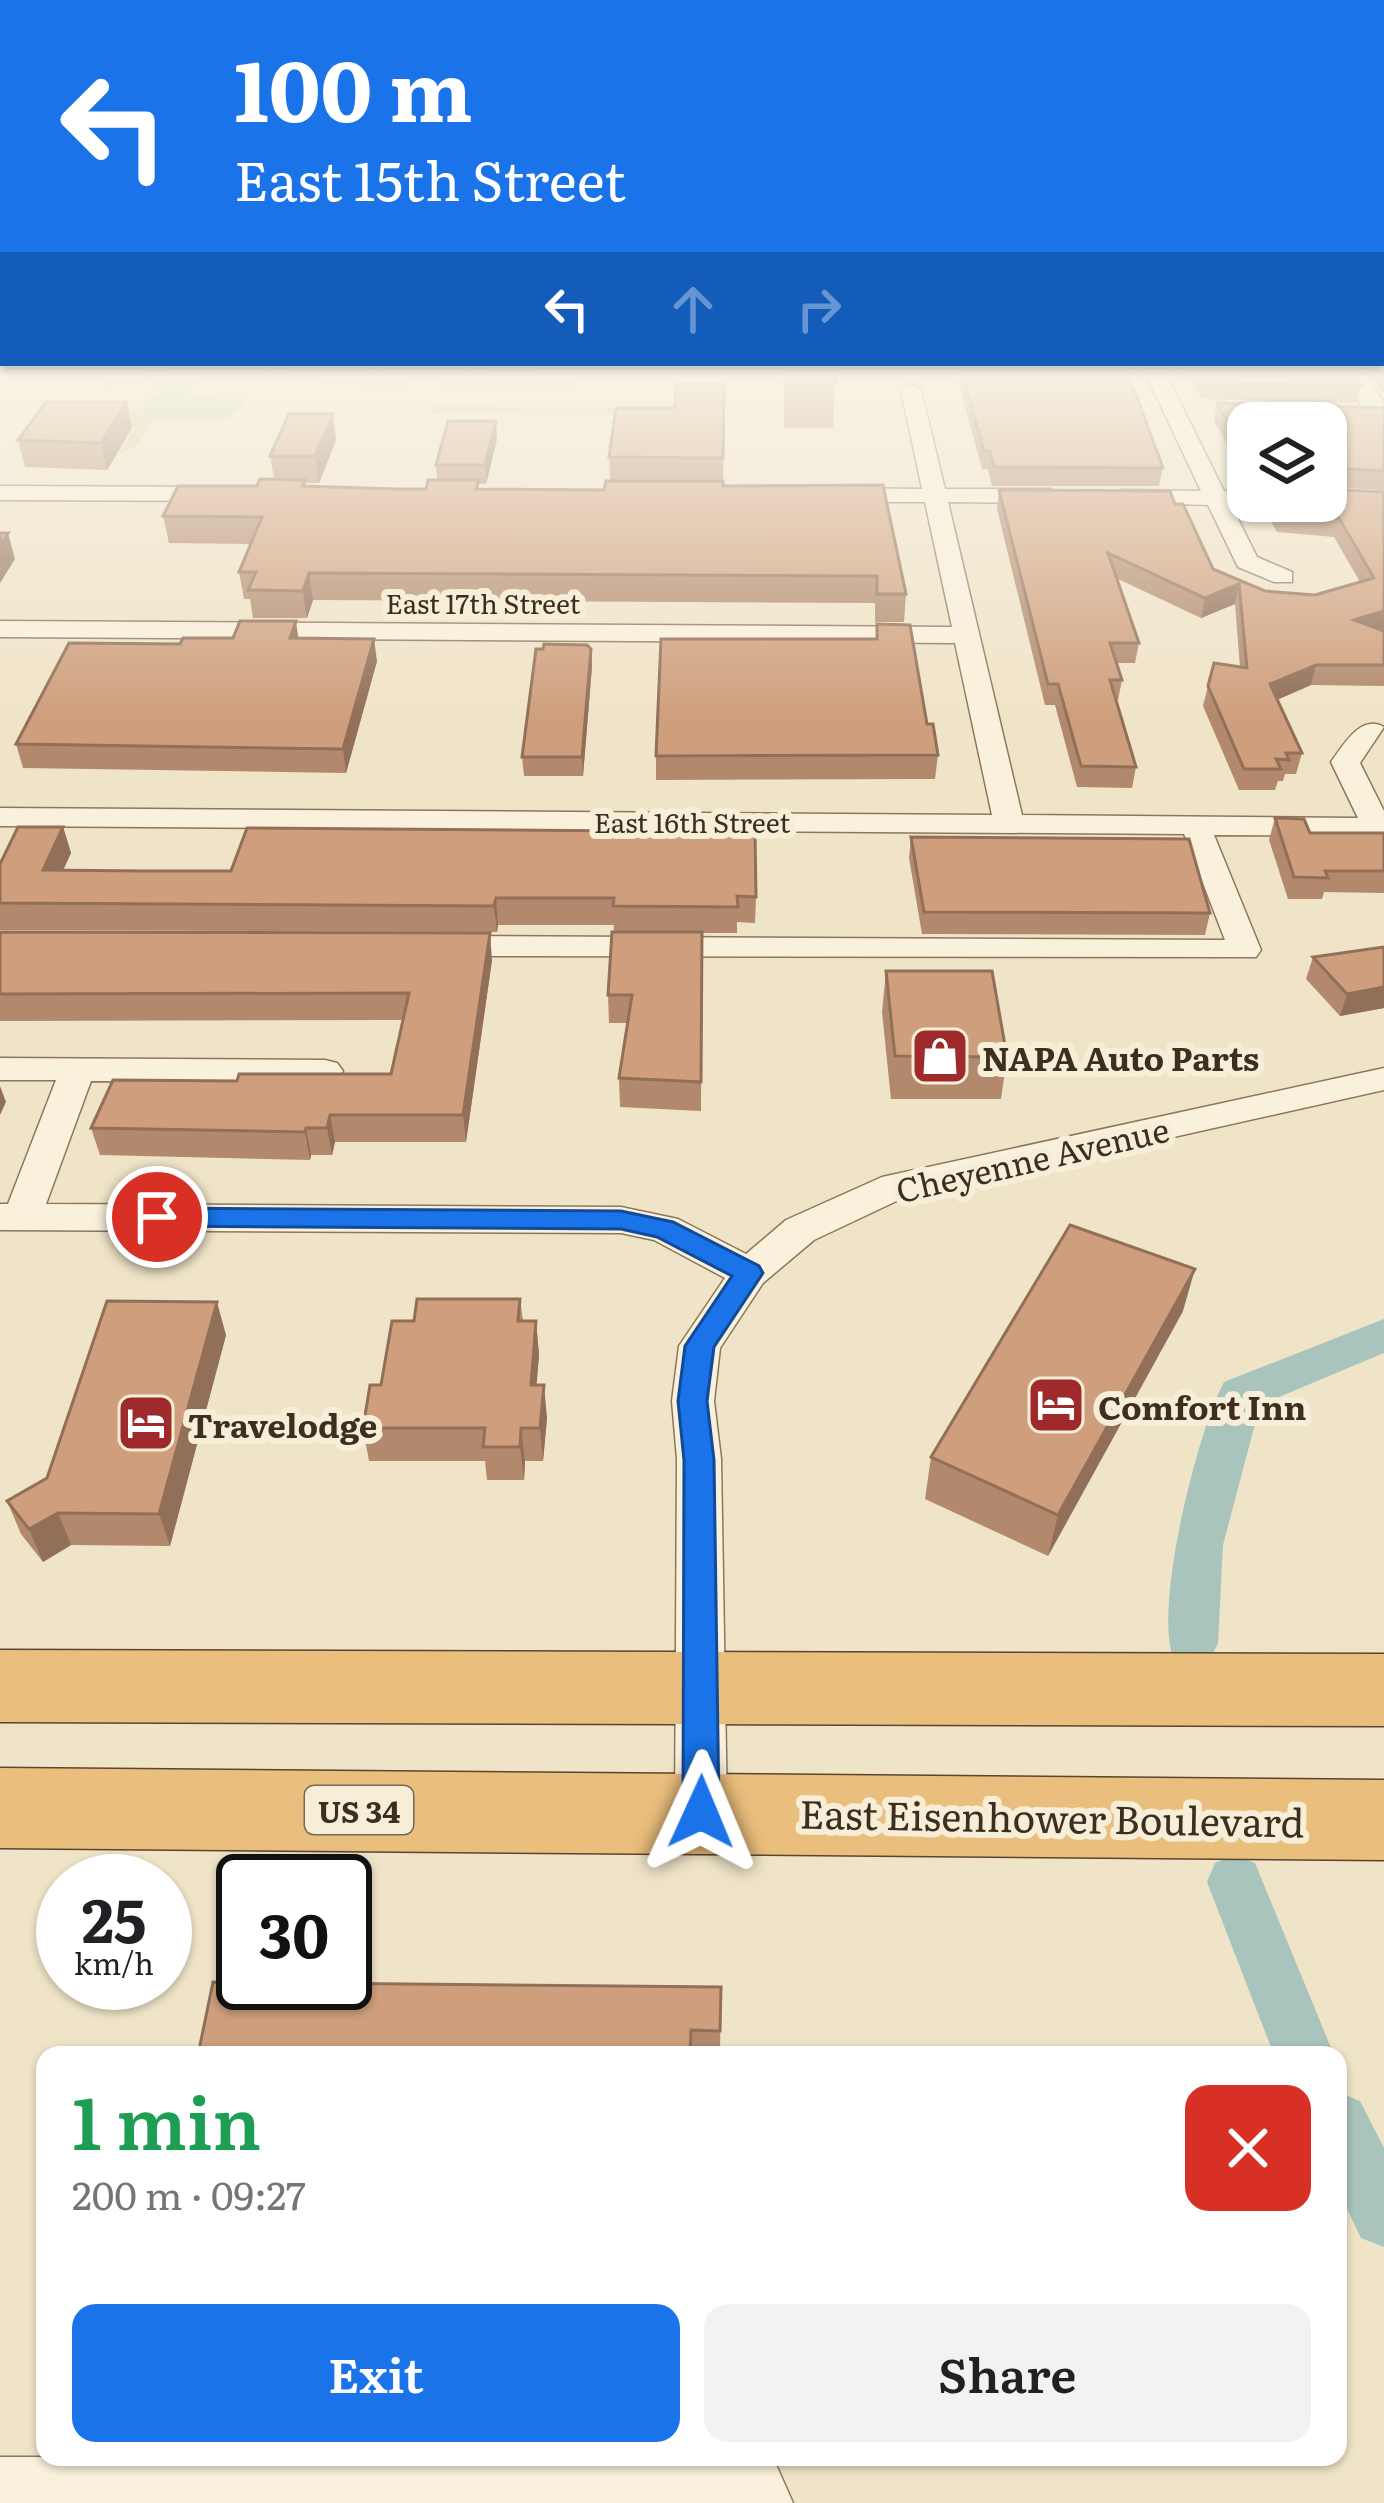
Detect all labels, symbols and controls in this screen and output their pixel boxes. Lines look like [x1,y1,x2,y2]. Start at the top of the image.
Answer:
text: 100 m [234,23,473,148]
icon: left [36,48,192,204]
text: East 15th Street [234,137,626,218]
icon: left [534,276,600,342]
icon: ahead [660,276,726,342]
icon: right [786,276,852,342]
map controls [1227,402,1347,522]
button: layers [1227,402,1347,522]
street label: East 17th Street [385,582,581,622]
street label: East 16th Street [594,801,790,841]
shop icon: NAPA Auto Parts [909,1025,971,1087]
place label: NAPA Auto Parts [982,1032,1259,1081]
street label: Cheyenne Avenue [891,1103,1173,1213]
pin [106,1166,208,1268]
icon: arrive [124,1184,190,1250]
hotel icon: Comfort Inn [1025,1374,1087,1436]
place label: Comfort Inn [1098,1381,1307,1430]
hotel icon: Travelodge [115,1392,177,1454]
place label: Travelodge [188,1399,377,1448]
position arrow [638,1749,764,1875]
street label: East Eisenhower Boulevard [799,1783,1305,1849]
road number: US 34 [305,1786,413,1834]
speed limit sign: 30 [216,1854,372,2010]
text: 25 [82,1872,146,1961]
text: km/h [74,1940,154,1984]
text: 1 min [72,2065,261,2172]
button: close [1185,2085,1311,2211]
text: 200 m · 09:27 [72,2164,306,2222]
button: Exit [72,2304,680,2442]
button: Share [704,2304,1311,2442]

